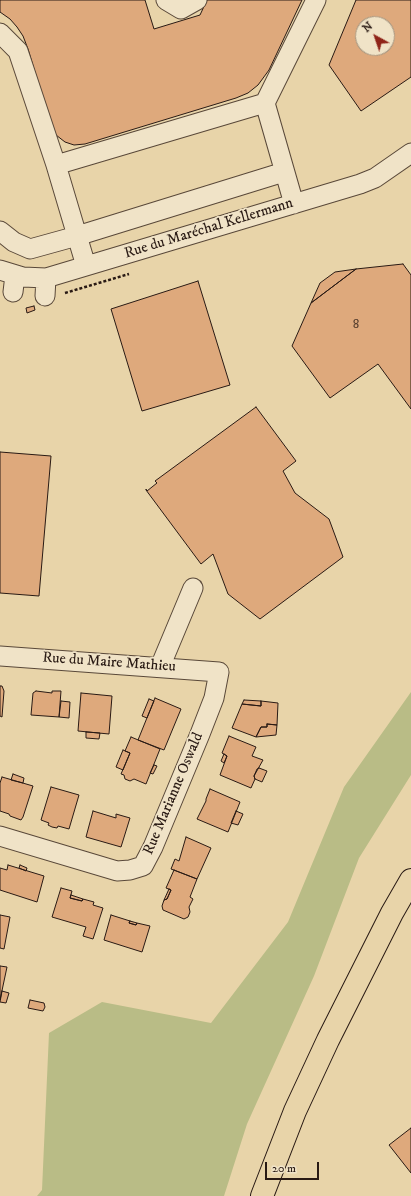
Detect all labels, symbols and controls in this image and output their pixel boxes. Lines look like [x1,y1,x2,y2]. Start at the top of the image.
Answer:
north arrow [355,16,395,56]
text: N [360,19,376,36]
street label: Rue du Maréchal Kellermann [122,195,296,263]
house number: 8 [353,317,359,333]
street label: Rue du Maire Mathieu [42,649,176,677]
street label: Rue Marianne Oswald [140,730,208,858]
scale bar [267,1154,321,1180]
text: 20 m [272,1161,296,1176]

